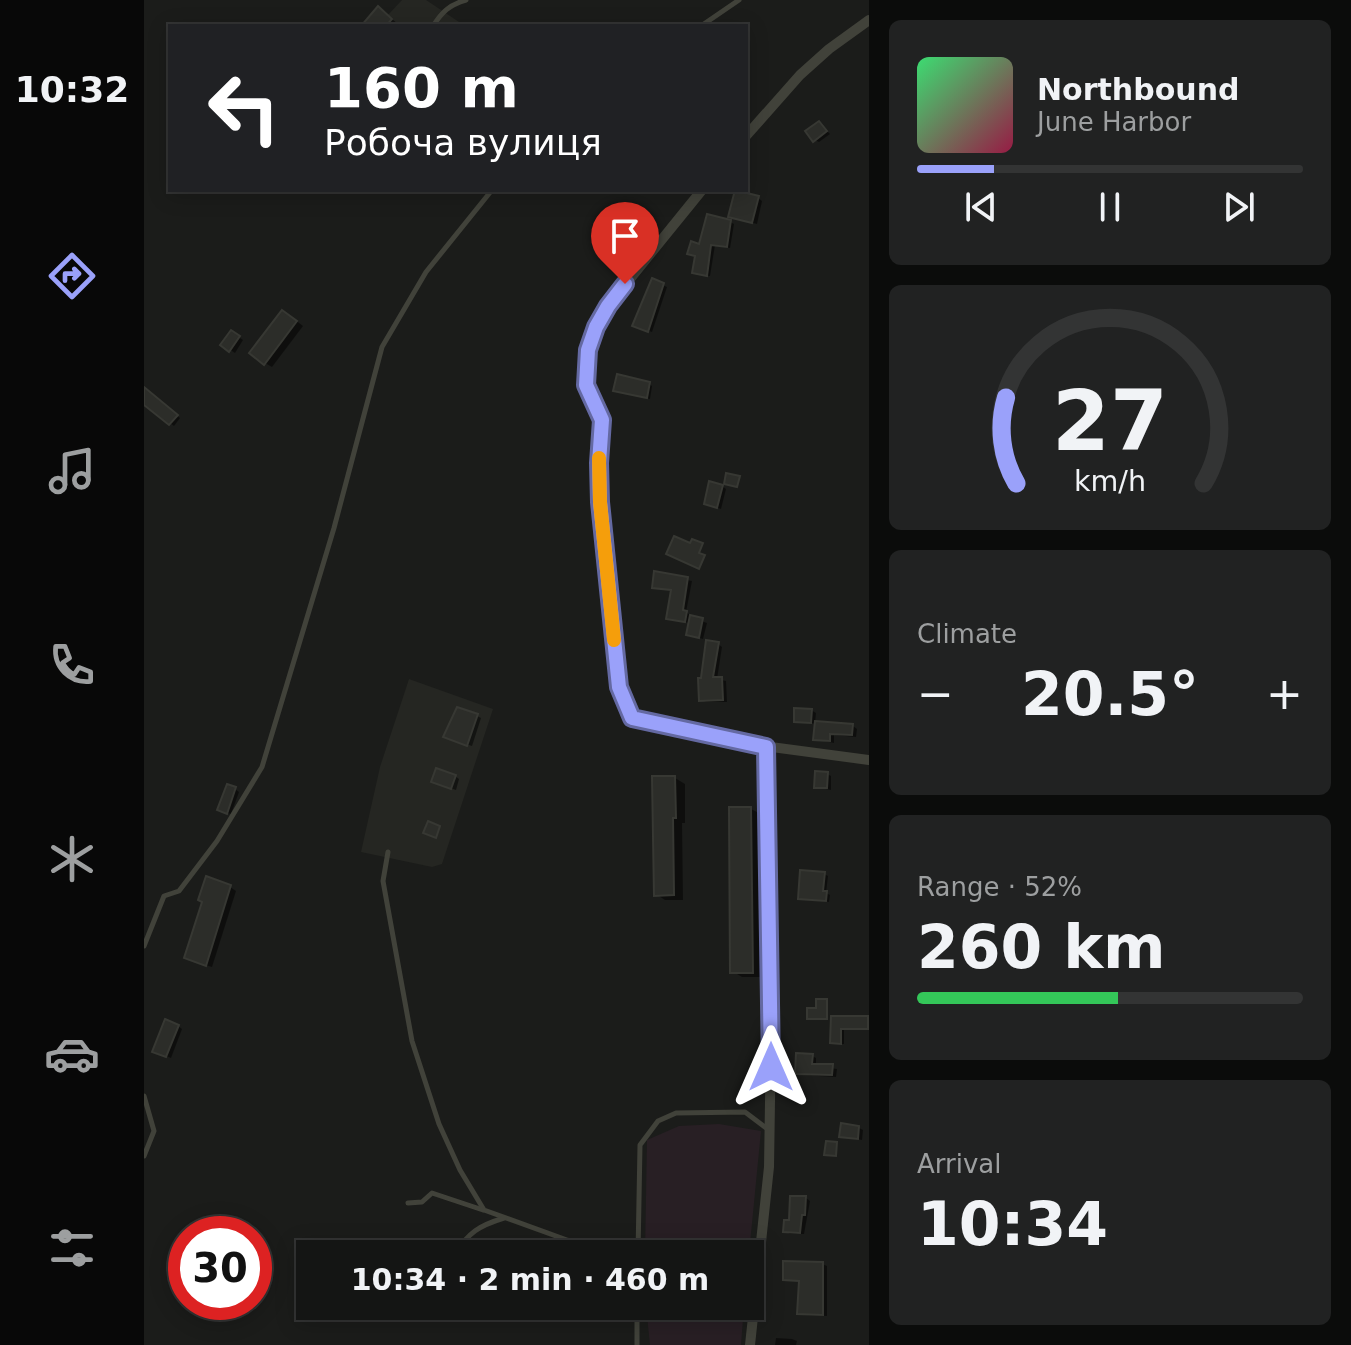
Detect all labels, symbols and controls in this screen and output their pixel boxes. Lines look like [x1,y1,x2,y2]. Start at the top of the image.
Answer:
text: 160 m [324,55,519,120]
icon: left [192,56,296,160]
text: 10:32 [15,69,129,110]
text: Northbound [1037,72,1240,107]
text: June Harbor [1037,107,1191,137]
text: Робоча вулиця [324,122,602,163]
icon: previous [959,185,1003,229]
icon: pause [1088,185,1132,229]
icon: next [1217,185,1261,229]
pin [591,202,659,284]
icon: arrive [603,214,647,258]
icon: directions [44,248,100,304]
text: 27 [1052,372,1168,469]
icon: music [44,443,100,499]
text: km/h [1074,464,1146,498]
text: Climate [917,619,1017,649]
icon: phone [44,637,100,693]
text: 20.5° [1021,659,1199,729]
text: − [917,668,954,719]
text: + [1266,668,1303,719]
icon: climate [44,831,100,887]
text: Range · 52% [917,872,1082,902]
text: 260 km [917,912,1166,982]
position arrow [729,1025,813,1109]
icon: car [44,1026,100,1082]
text: Arrival [917,1149,1001,1179]
text: 10:34 [917,1189,1108,1259]
speed limit sign: 30 [168,1216,272,1320]
icon: filters [44,1220,100,1276]
text: 10:34 · 2 min · 460 m [351,1262,709,1297]

